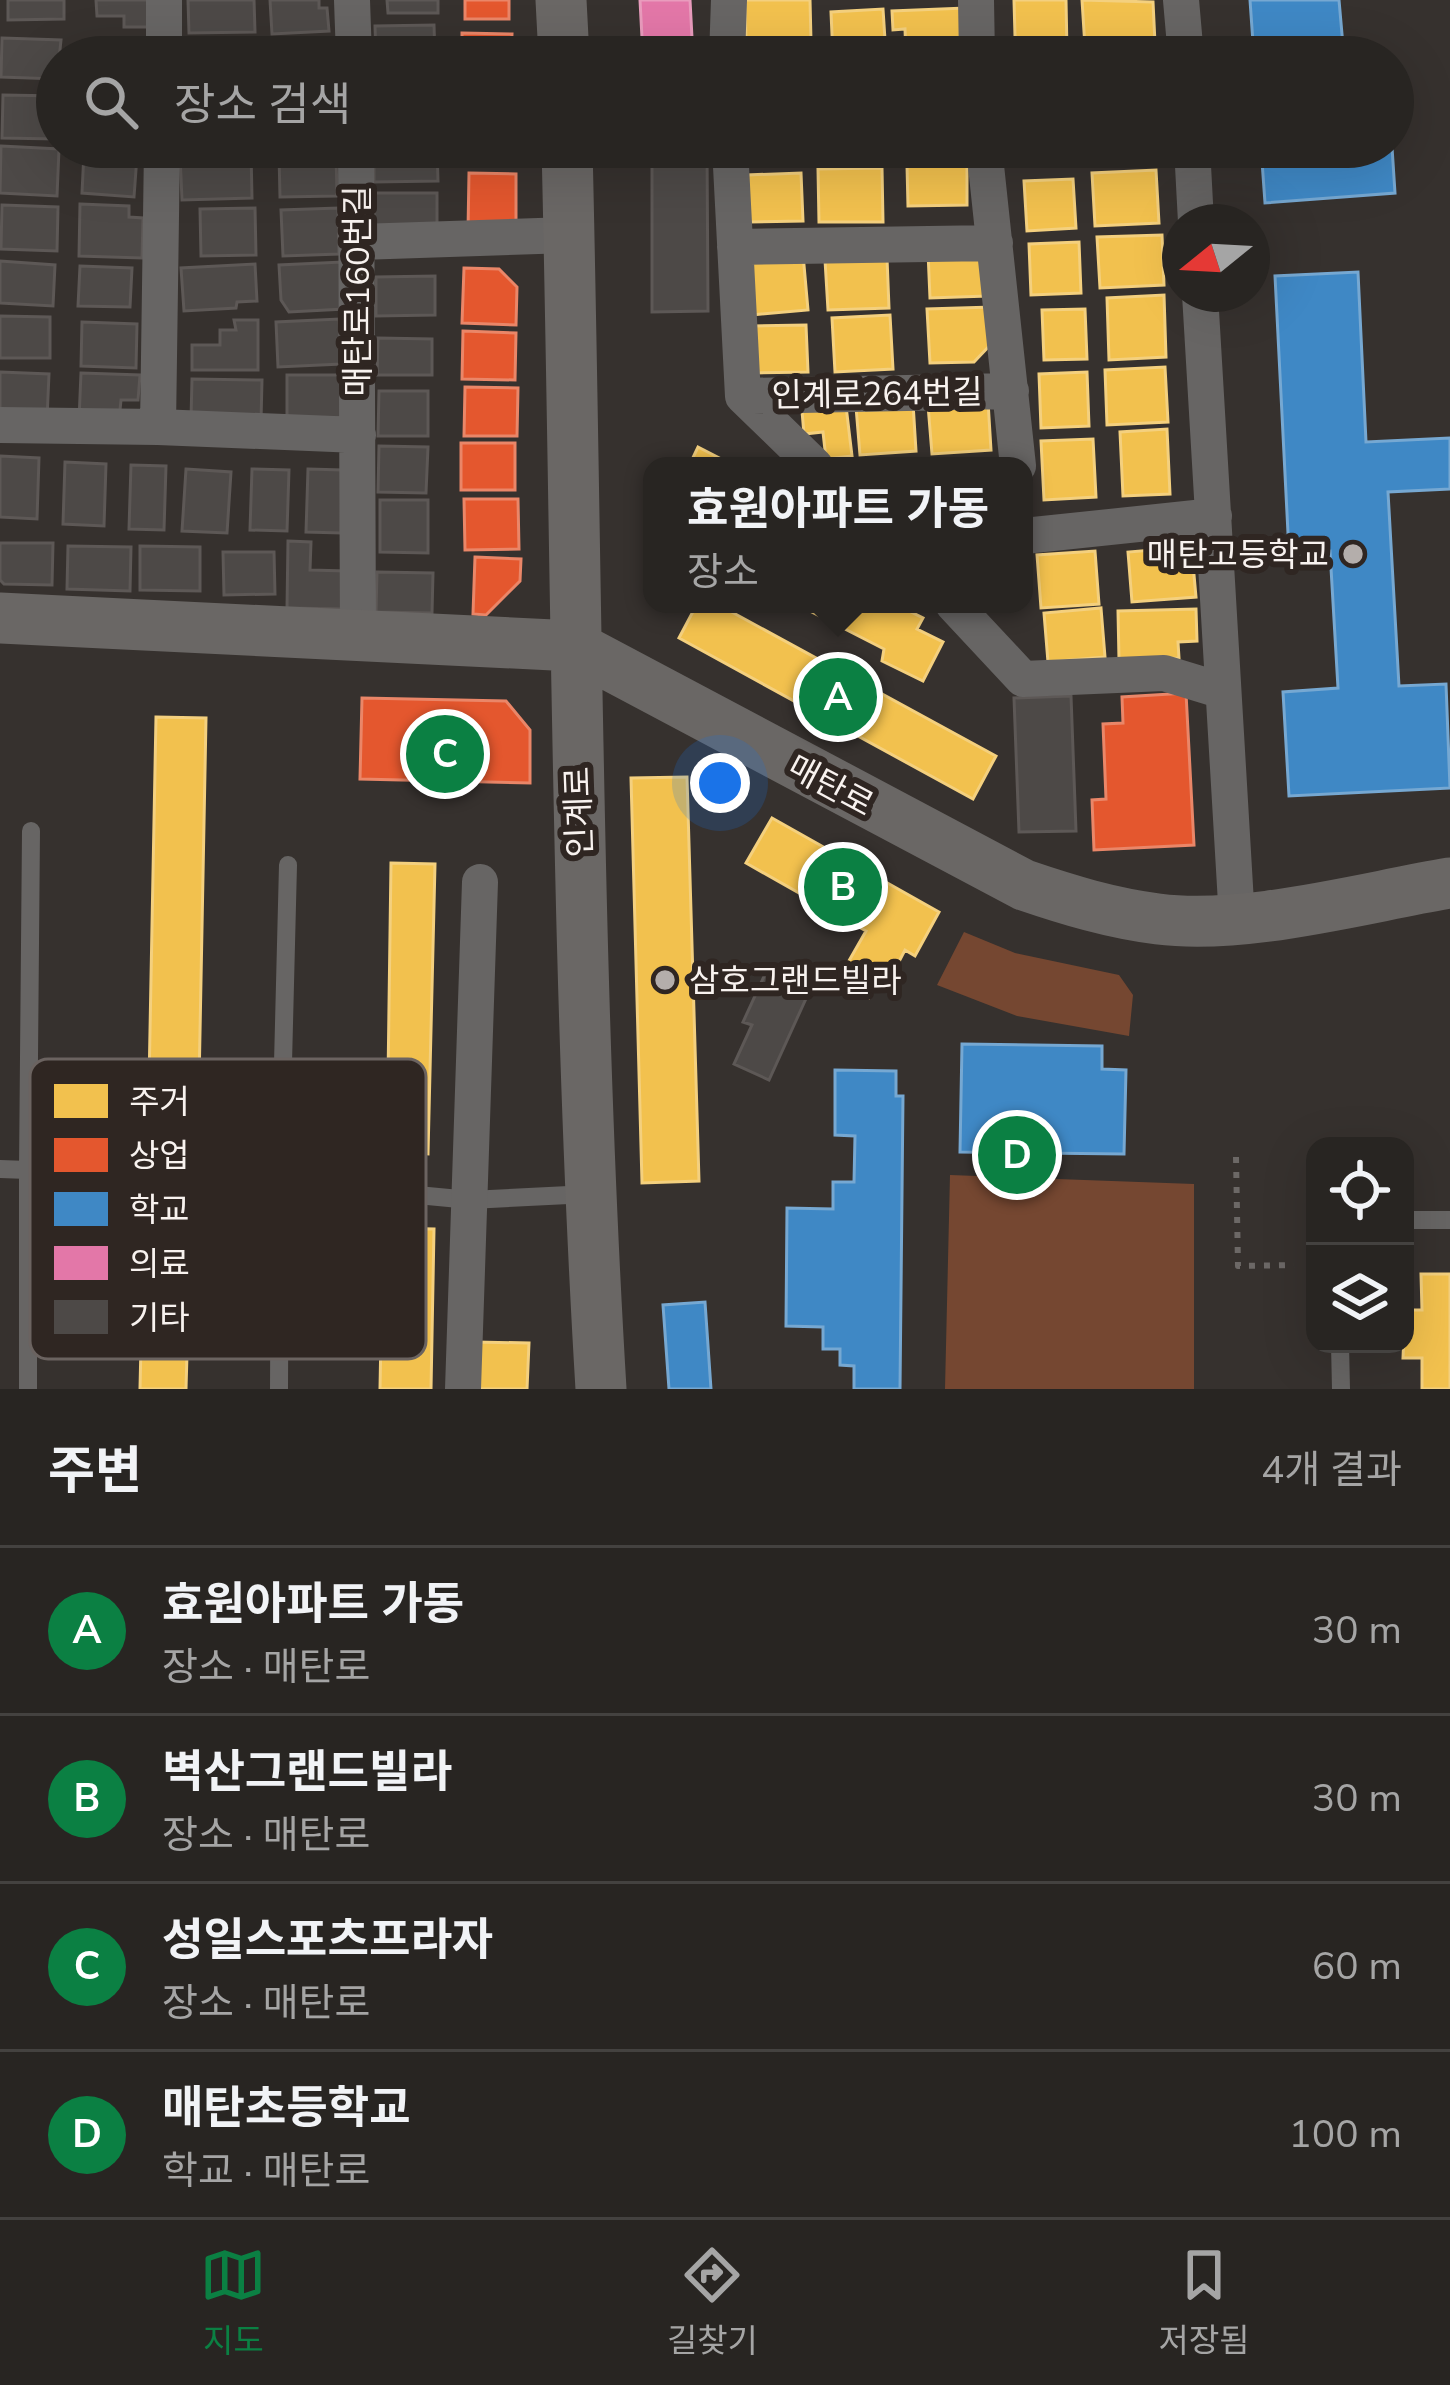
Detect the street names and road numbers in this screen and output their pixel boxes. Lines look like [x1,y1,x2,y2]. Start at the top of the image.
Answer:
street label: 매탄로160번길 [336,185,381,397]
street label: 인계로264번길 [771,370,983,419]
street label: 매탄로 [780,745,881,828]
street label: 인계로 [555,766,604,858]

